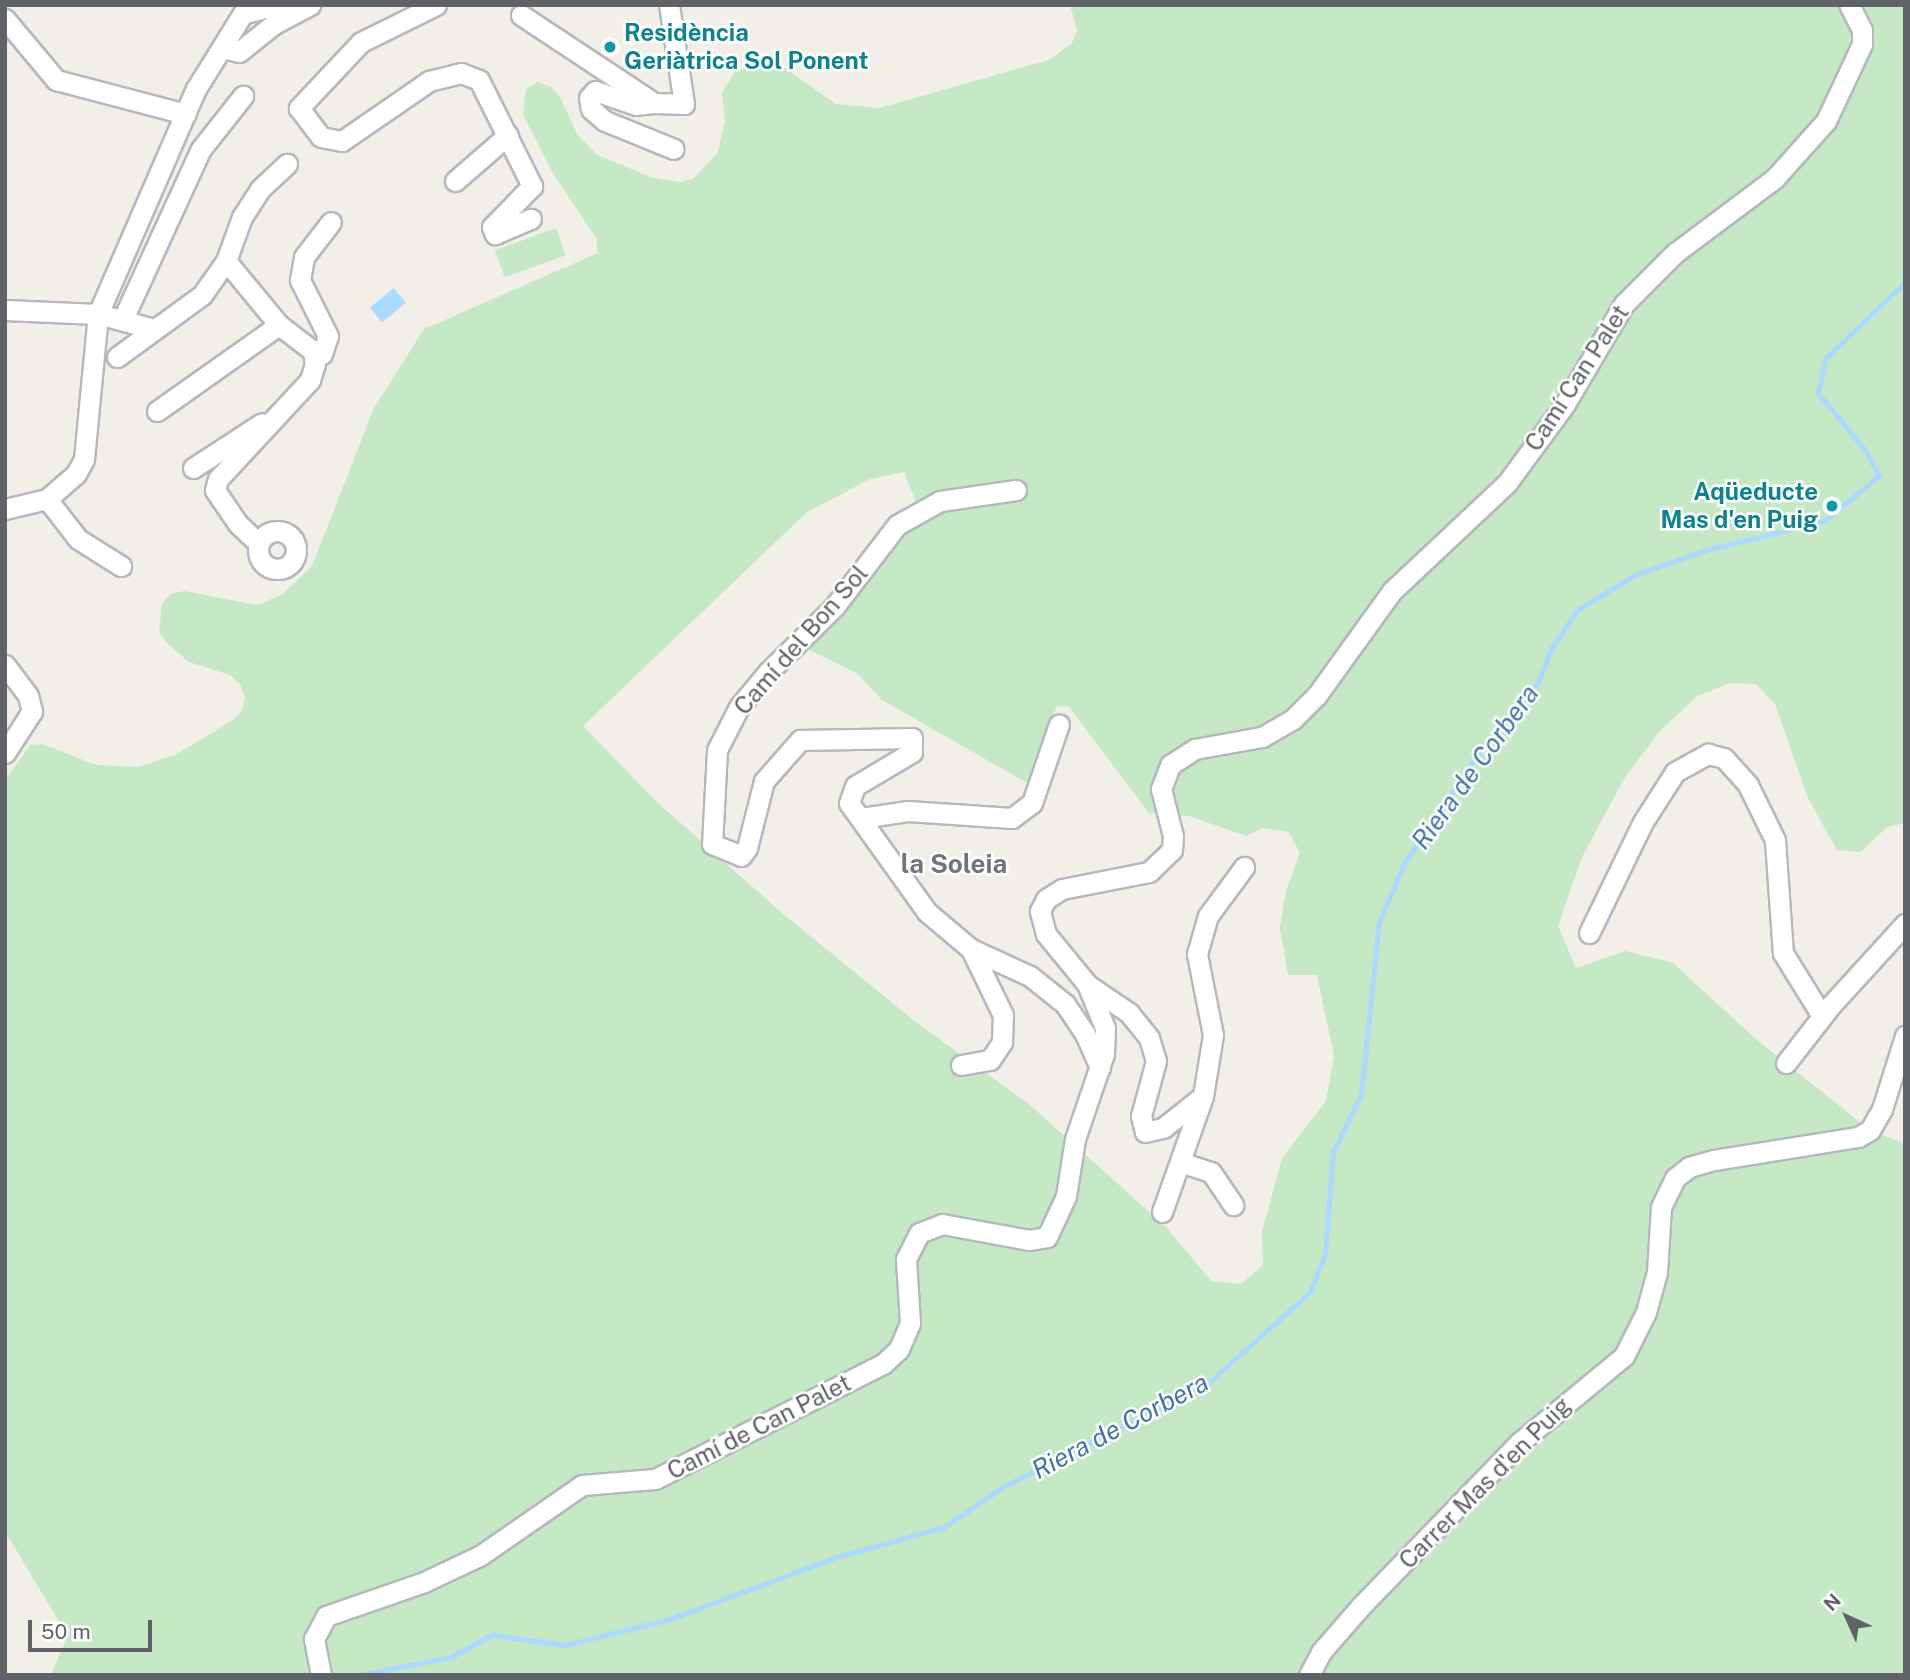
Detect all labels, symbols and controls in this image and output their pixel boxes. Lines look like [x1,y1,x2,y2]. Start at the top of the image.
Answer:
place label: Residència Geriàtrica Sol Ponent [624,19,868,75]
marker: Residència Geriàtrica Sol Ponent [602,39,618,55]
street label: Camí Can Palet [1519,299,1635,457]
place label: Aqüeducte Mas d'en Puig [1660,478,1818,534]
marker: Aqüeducte Mas d'en Puig [1824,498,1840,514]
street label: Camí del Bon Sol [728,559,874,721]
water label: Riera de Corbera [1405,679,1545,855]
district label: la Soleia [901,848,1007,880]
water label: Riera de Corbera [1026,1366,1214,1486]
street label: Camí de Can Palet [662,1368,856,1486]
street label: Carrer Mas d'en Puig [1393,1391,1577,1575]
north arrow [1812,1582,1882,1652]
text: N [1819,1589,1845,1615]
scale bar [32,1606,156,1650]
text: 50 m [41,1619,91,1644]

